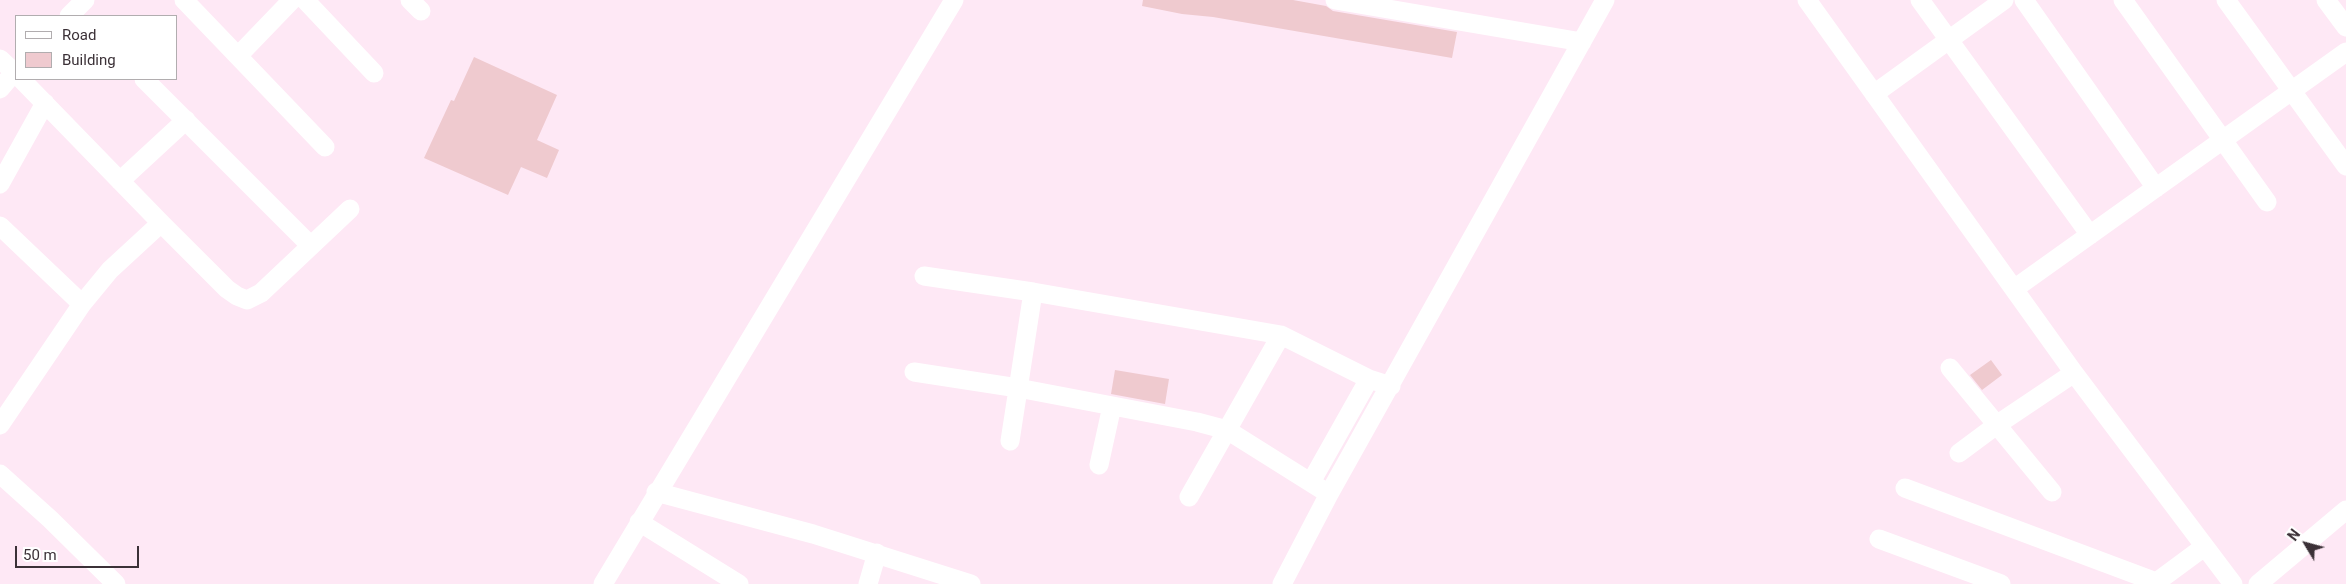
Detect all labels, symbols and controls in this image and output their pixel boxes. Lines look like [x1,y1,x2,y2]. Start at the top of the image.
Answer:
legend [15,15,178,80]
text: Road [62,26,96,44]
text: Building [62,51,116,69]
north arrow [2281,519,2331,569]
text: N [2285,526,2303,544]
scale bar [18,536,141,568]
text: 50 m [23,546,57,564]

